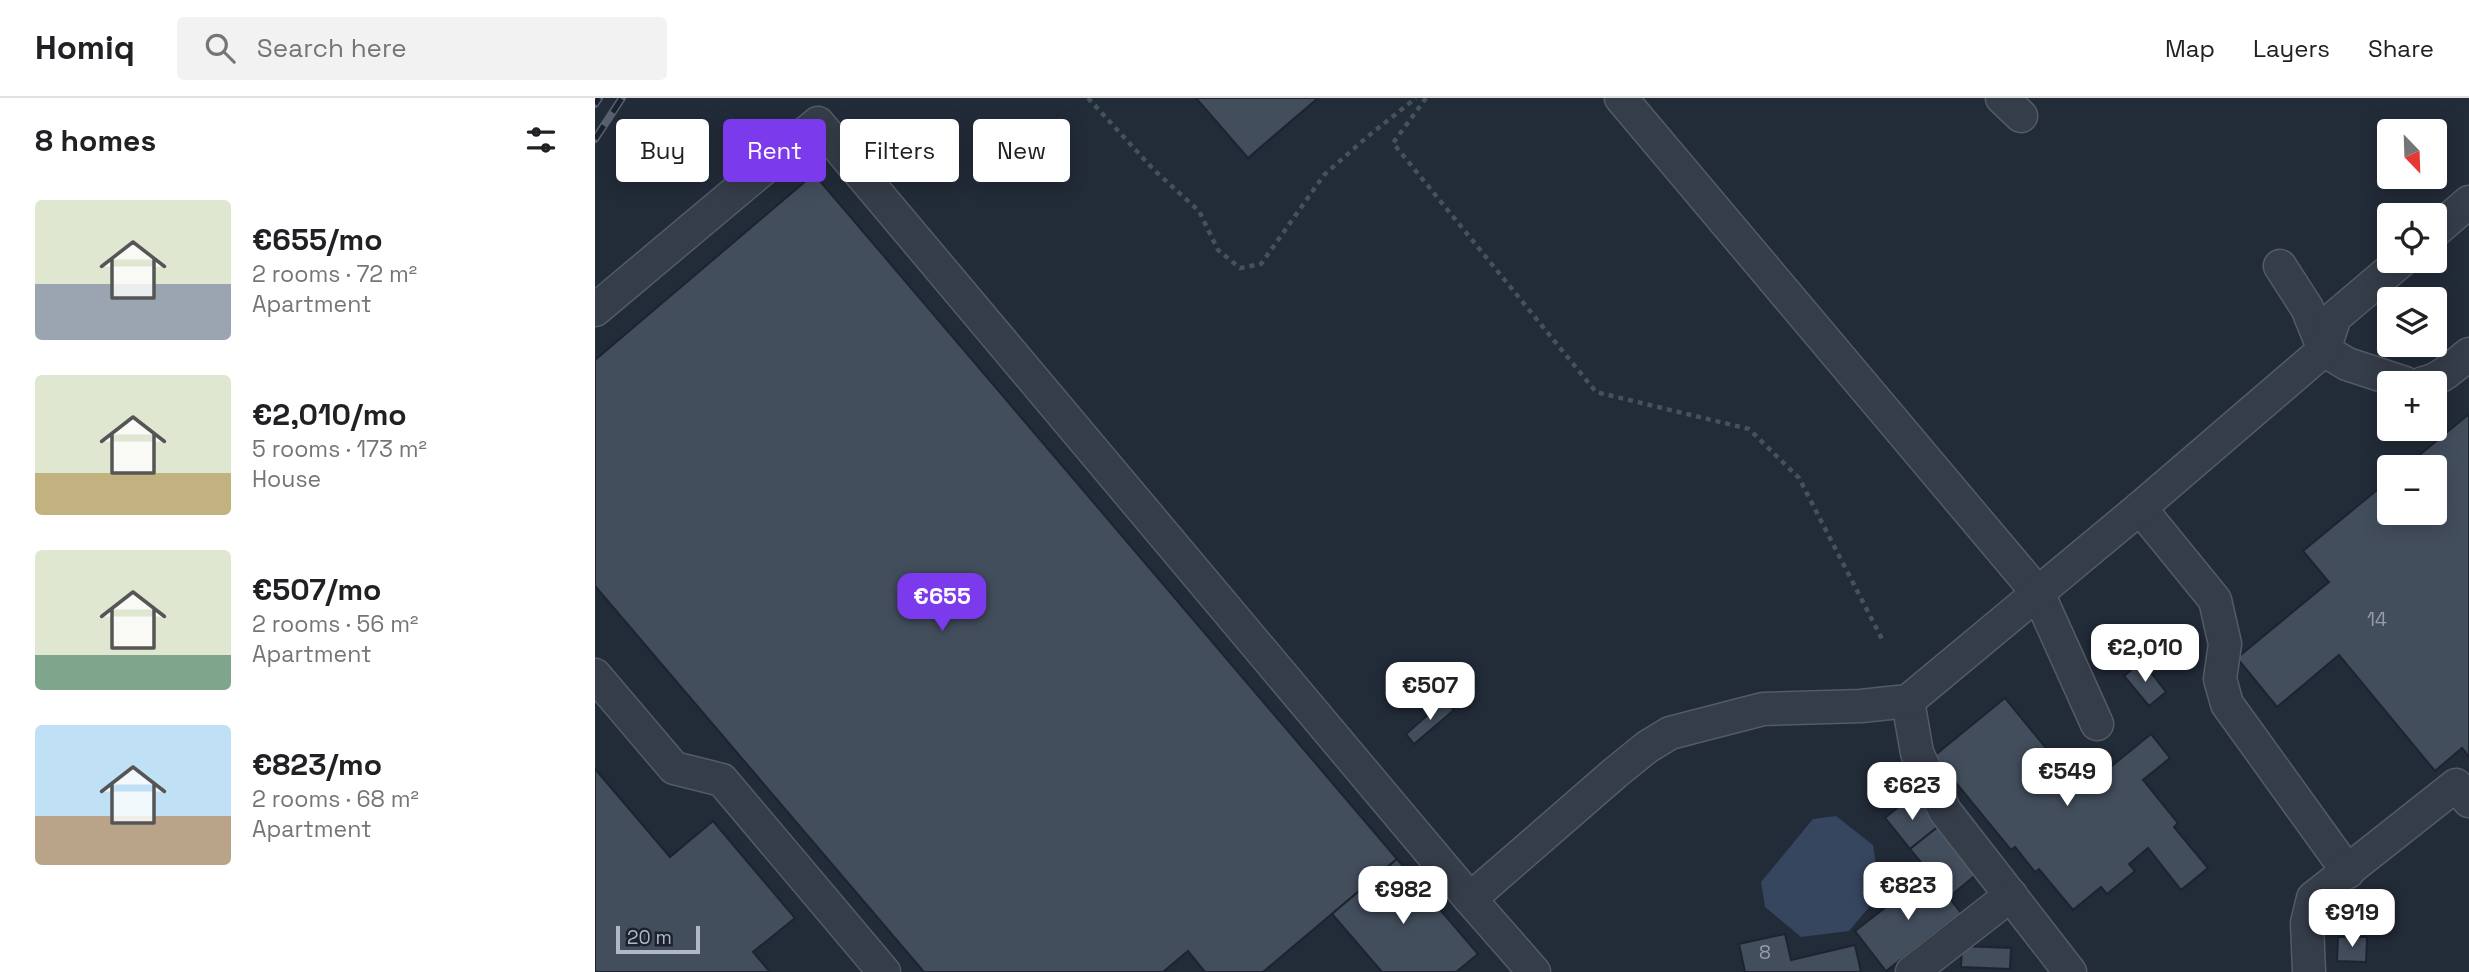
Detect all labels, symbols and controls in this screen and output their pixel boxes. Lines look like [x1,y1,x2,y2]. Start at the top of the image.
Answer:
search box [177,17,667,80]
text: Homiq [35,27,135,69]
icon: search [201,29,239,67]
text: Search here [257,31,407,65]
text: Map [2165,33,2215,64]
text: Layers [2253,33,2330,64]
text: Share [2368,33,2434,64]
chip: Buy [616,119,709,182]
chip: Rent [723,119,826,182]
chip: Filters [840,119,959,182]
chip: New [973,119,1070,182]
north arrow [2377,119,2447,189]
map controls [2377,119,2447,525]
text: 8 homes [35,121,156,160]
icon: filters [522,121,560,159]
button: locate [2377,203,2447,273]
text: €655/mo [252,220,383,259]
icon: home [91,228,175,312]
text: 2 rooms · 72 m² [252,259,417,289]
button: layers [2377,287,2447,357]
text: Apartment [252,289,372,319]
button: + [2377,371,2447,441]
text: €2,010/mo [252,395,407,434]
icon: home [91,403,175,487]
text: 5 rooms · 173 m² [252,434,427,464]
button: − [2377,455,2447,525]
text: House [252,464,321,494]
text: €507/mo [252,570,381,609]
pin: €655 [901,574,983,633]
icon: home [91,578,175,662]
text: €655 [913,581,971,611]
house number: 14 [2367,607,2387,632]
text: 2 rooms · 56 m² [252,609,418,639]
pin: €2,010 [2088,624,2202,684]
text: €2,010 [2107,632,2183,662]
text: Apartment [252,639,372,669]
pin: €507 [1389,662,1471,722]
text: €507 [1402,670,1458,700]
text: €823/mo [252,745,382,784]
pin: €549 [2026,748,2108,808]
icon: home [91,753,175,837]
text: €549 [2038,756,2096,786]
pin: €623 [1871,762,1953,822]
text: €623 [1883,770,1941,800]
text: 2 rooms · 68 m² [252,784,419,814]
text: Apartment [252,814,372,844]
pin: €823 [1867,862,1949,922]
pin: €982 [1362,866,1444,926]
text: €823 [1879,870,1937,900]
text: €982 [1374,874,1432,904]
pin: €919 [2311,890,2393,949]
text: €919 [2325,897,2379,927]
scale bar [616,923,700,955]
text: 20 m [627,925,672,950]
house number: 8 [1759,940,1771,965]

